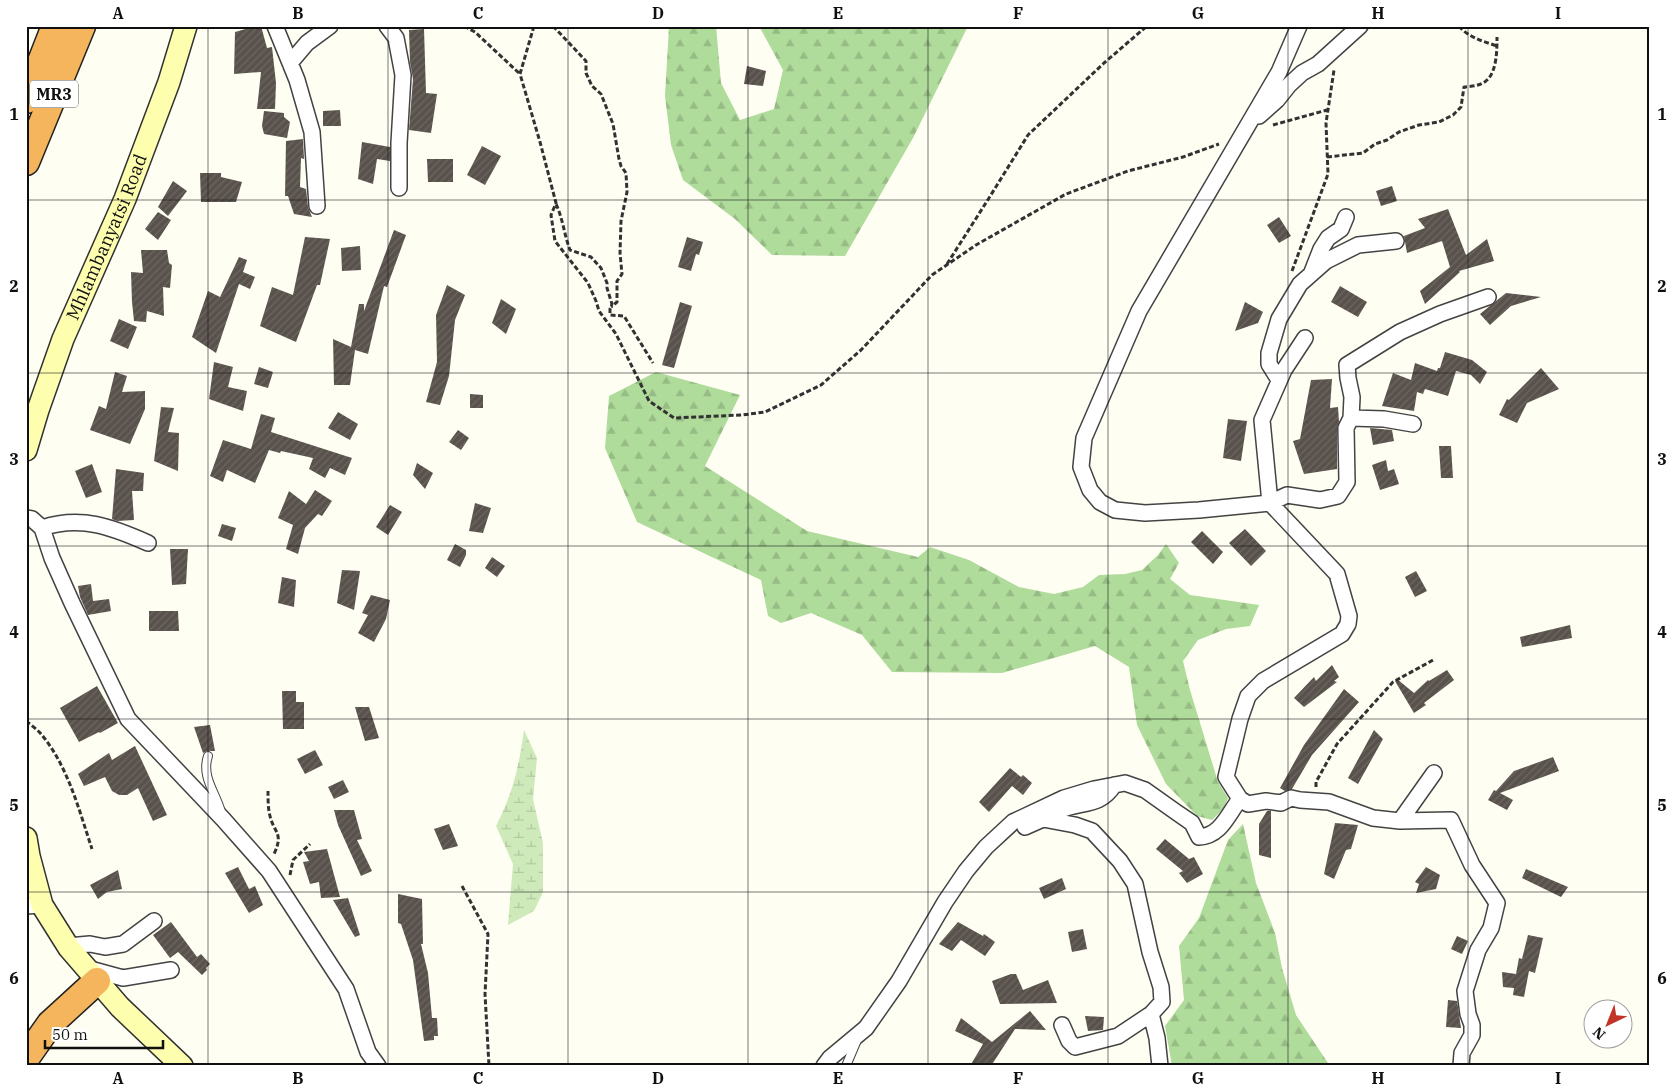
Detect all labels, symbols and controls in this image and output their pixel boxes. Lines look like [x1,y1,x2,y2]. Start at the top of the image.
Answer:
text: A [112,3,124,23]
text: B [292,3,304,23]
text: C [473,3,483,23]
text: D [652,3,664,23]
text: E [833,3,843,23]
text: F [1013,3,1023,23]
text: G [1192,3,1204,23]
text: H [1372,3,1385,23]
text: I [1555,3,1561,23]
road number: MR3 [30,80,78,108]
text: 1 [9,104,19,124]
text: 1 [1657,104,1667,124]
street label: Mhlambanyatsi Road [61,151,152,324]
text: 2 [9,276,19,296]
text: 2 [1657,276,1667,296]
text: 3 [9,449,19,469]
text: 3 [1657,449,1667,469]
text: 4 [9,622,19,642]
text: 4 [1657,622,1667,642]
text: 5 [9,795,19,815]
text: 5 [1657,795,1667,815]
text: 6 [9,968,19,988]
text: 6 [1657,968,1667,988]
north arrow [1584,1000,1634,1050]
scale bar [45,1017,162,1049]
text: N [1589,1023,1609,1044]
text: 50 m [52,1025,88,1044]
text: A [112,1068,124,1088]
text: B [292,1068,304,1088]
text: C [473,1068,483,1088]
text: D [652,1068,664,1088]
text: E [833,1068,843,1088]
text: F [1013,1068,1023,1088]
text: G [1192,1068,1204,1088]
text: H [1372,1068,1385,1088]
text: I [1555,1068,1561,1088]

